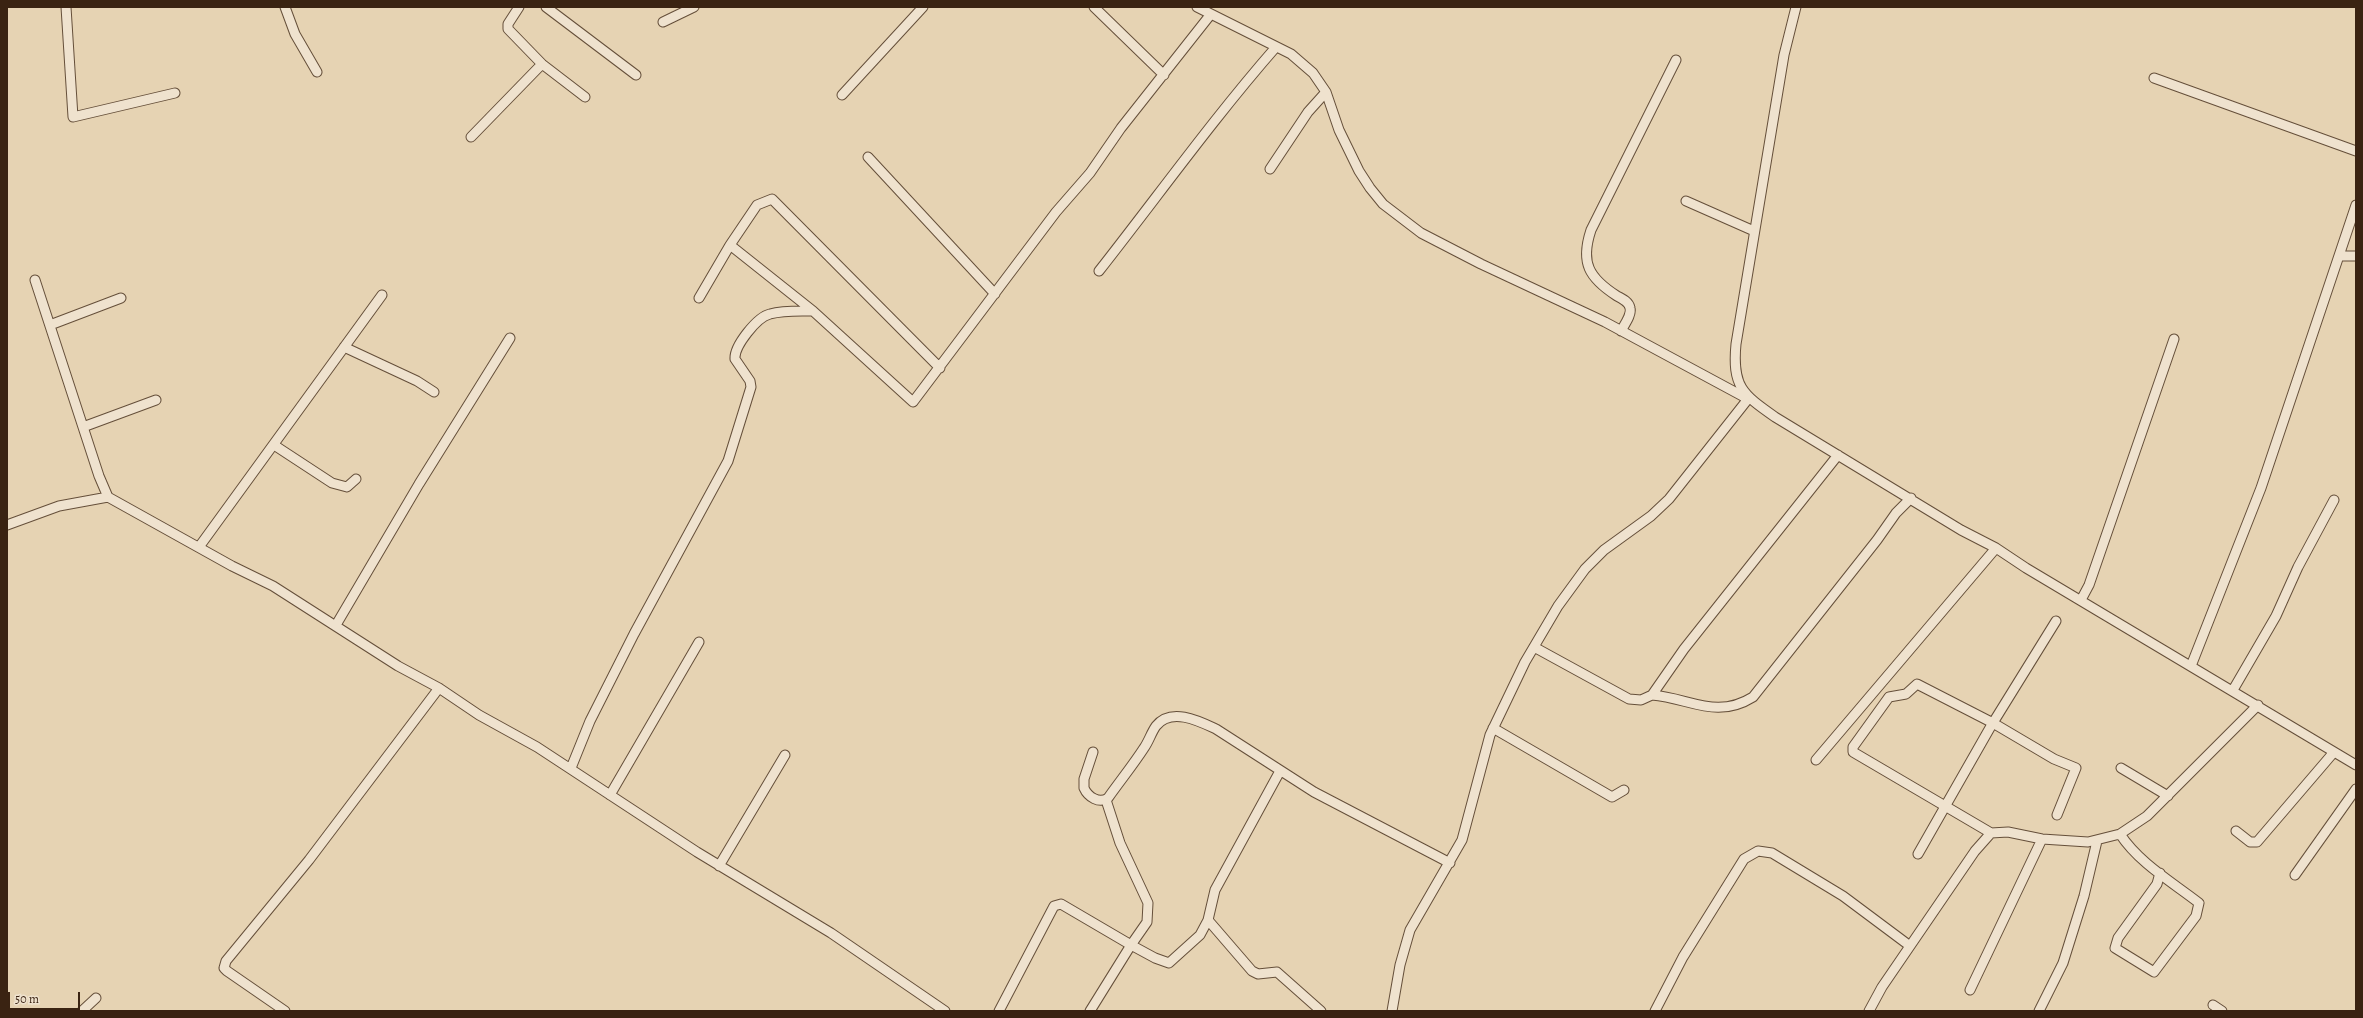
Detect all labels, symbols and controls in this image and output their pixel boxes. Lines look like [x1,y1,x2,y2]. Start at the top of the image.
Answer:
scale bar [10,984,82,1010]
text: 50 m [15,991,39,1007]

